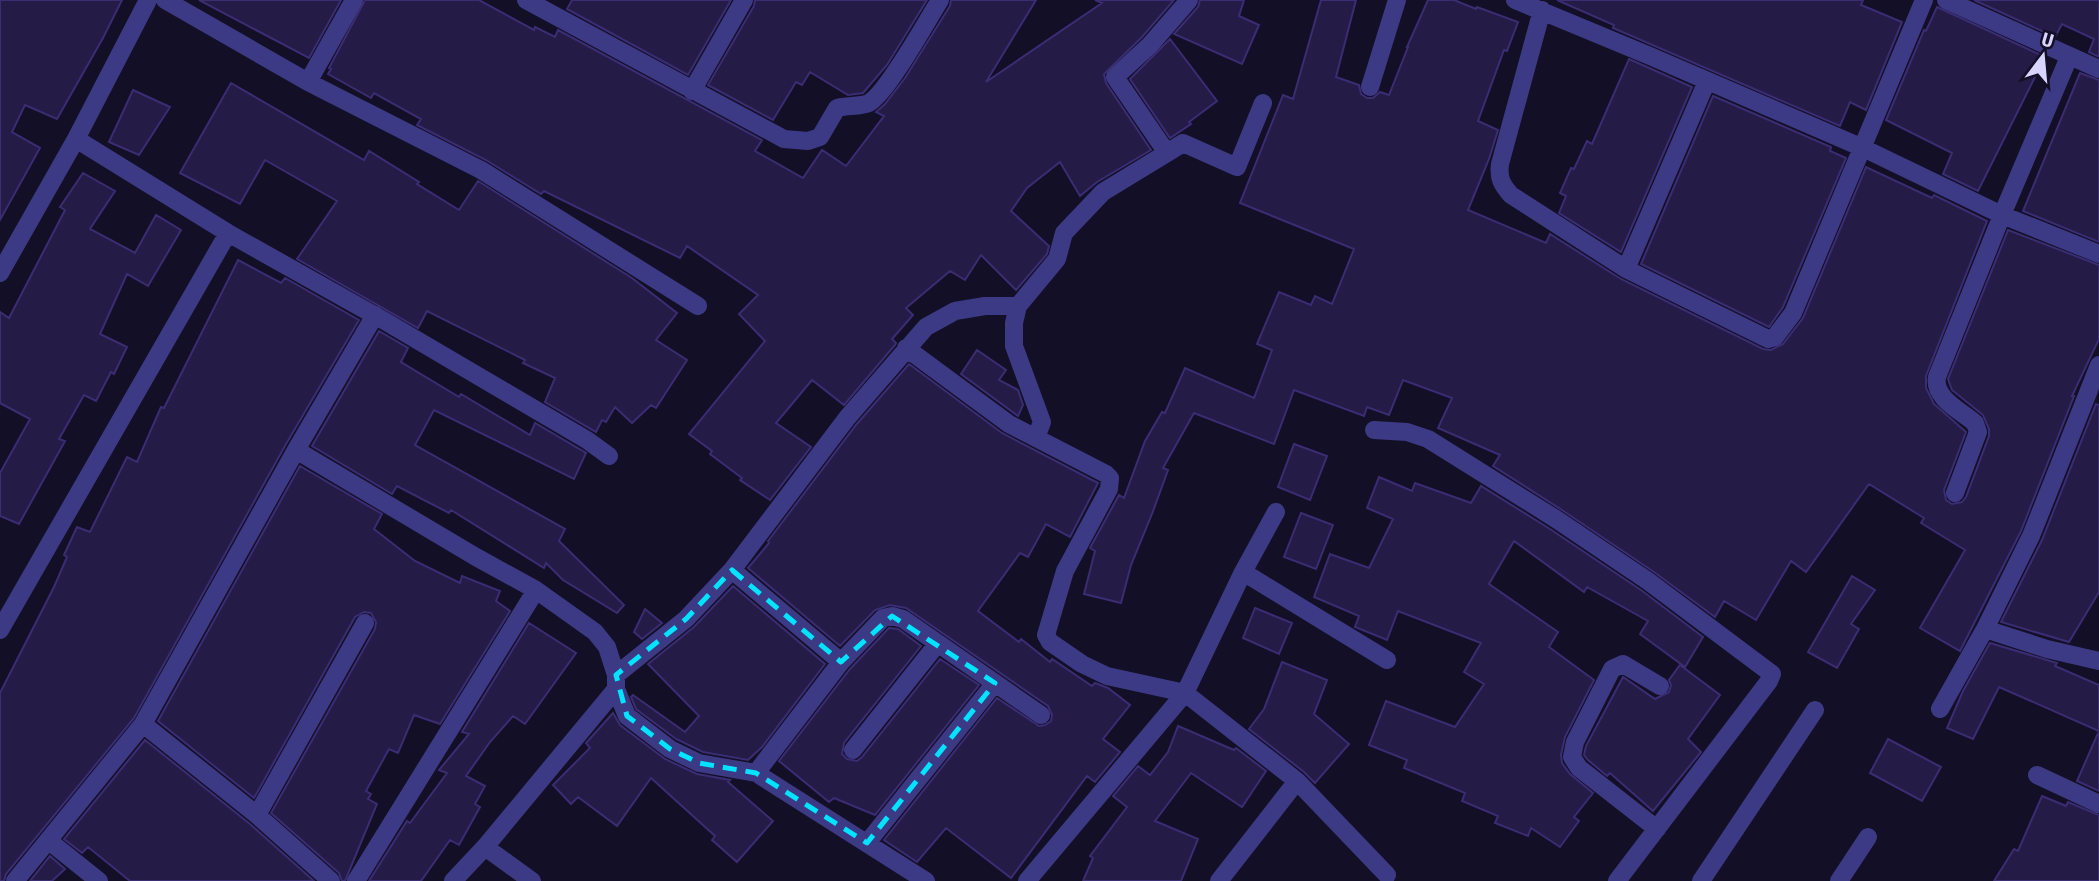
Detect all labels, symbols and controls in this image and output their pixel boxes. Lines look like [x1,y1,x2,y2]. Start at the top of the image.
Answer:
north arrow [2008,21,2078,91]
text: U [2039,28,2056,53]

